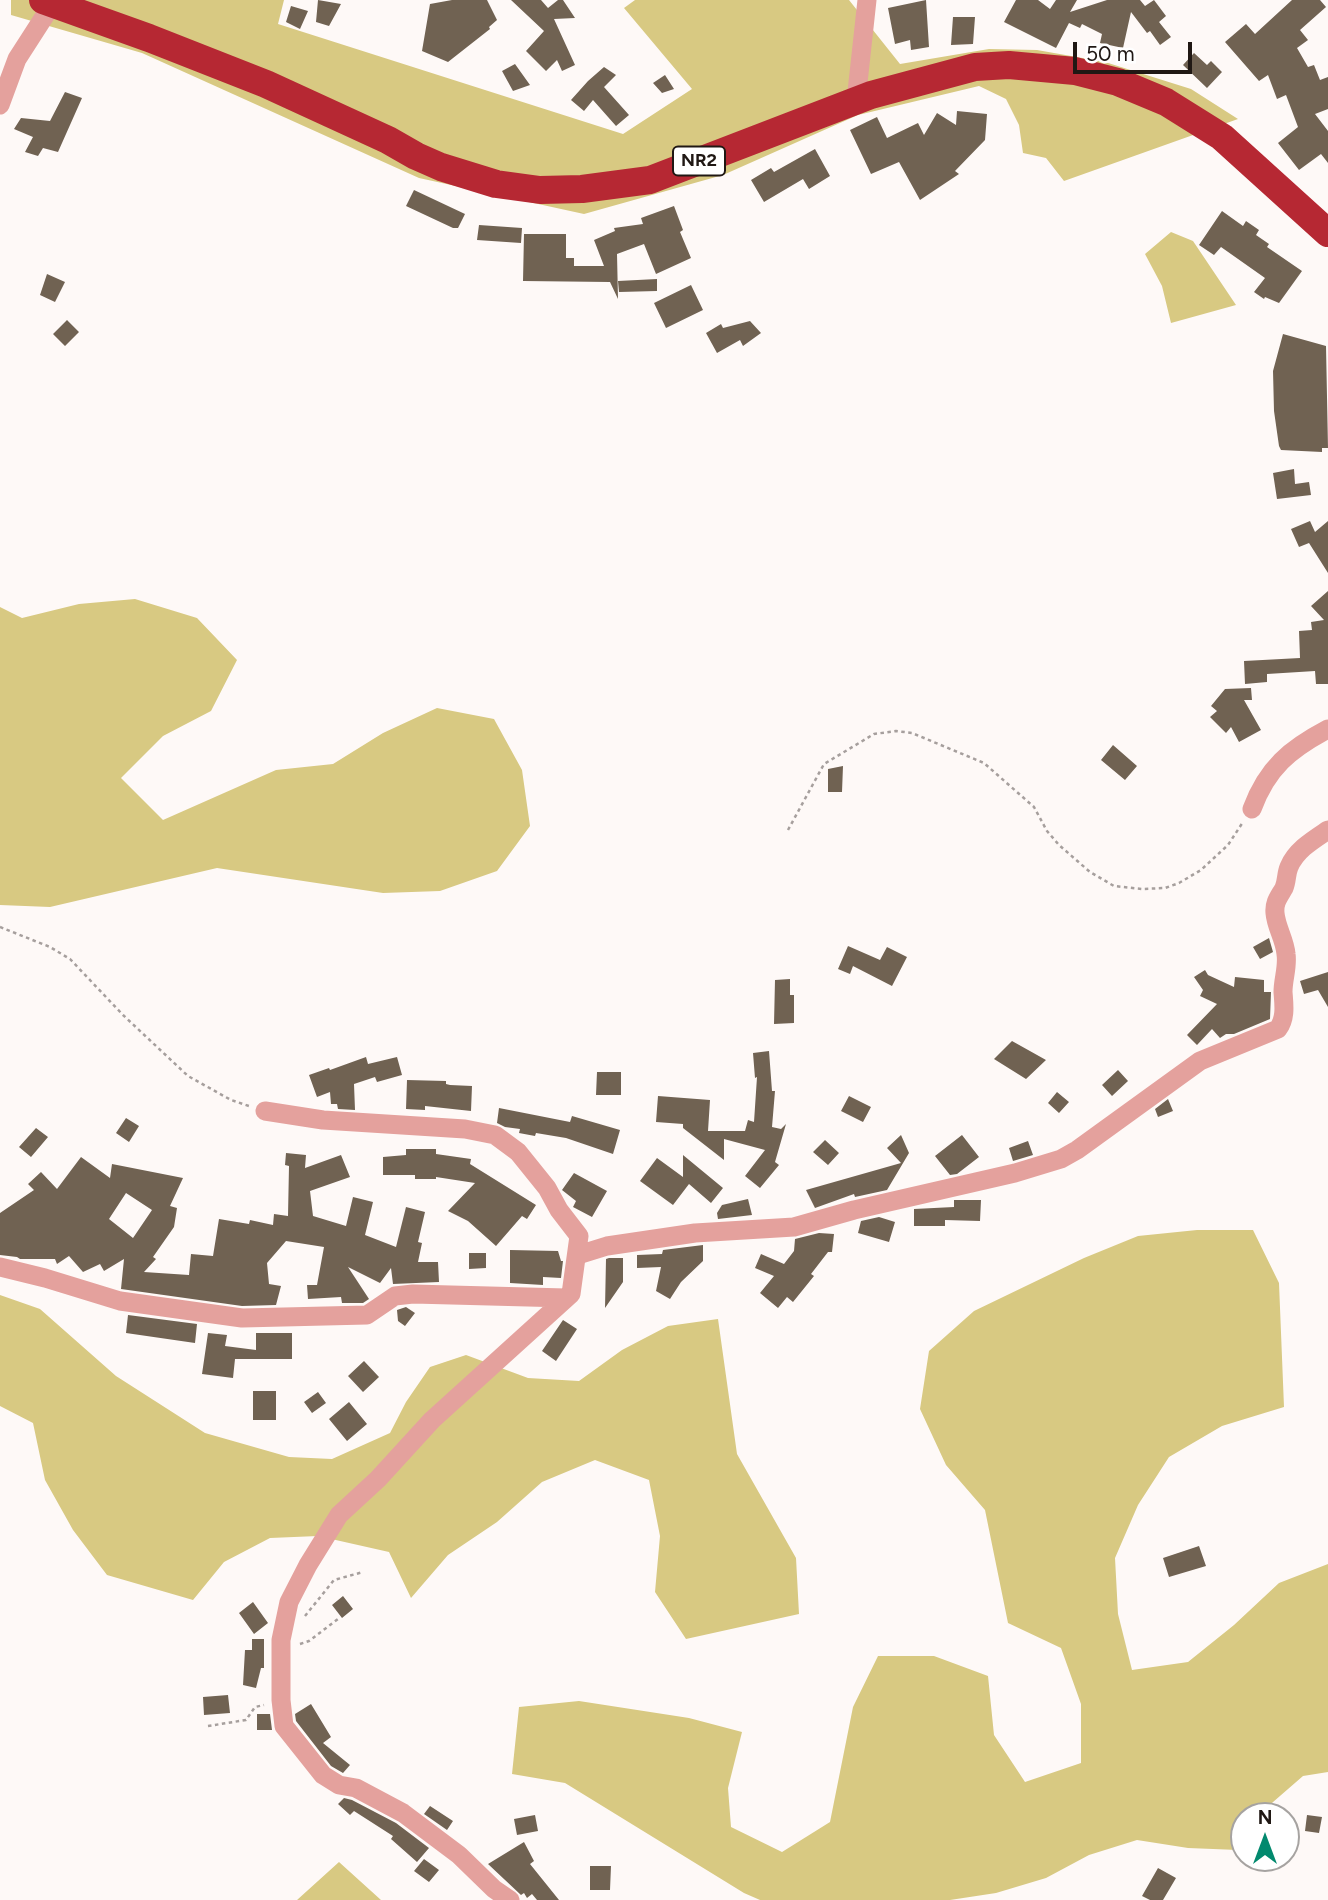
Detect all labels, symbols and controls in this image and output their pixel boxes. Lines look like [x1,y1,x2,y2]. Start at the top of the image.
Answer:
scale bar [1076,28,1195,72]
text: 50 m [1086,41,1135,66]
road number: NR2 [673,146,725,176]
north arrow [1230,1802,1300,1872]
text: N [1258,1806,1272,1829]

